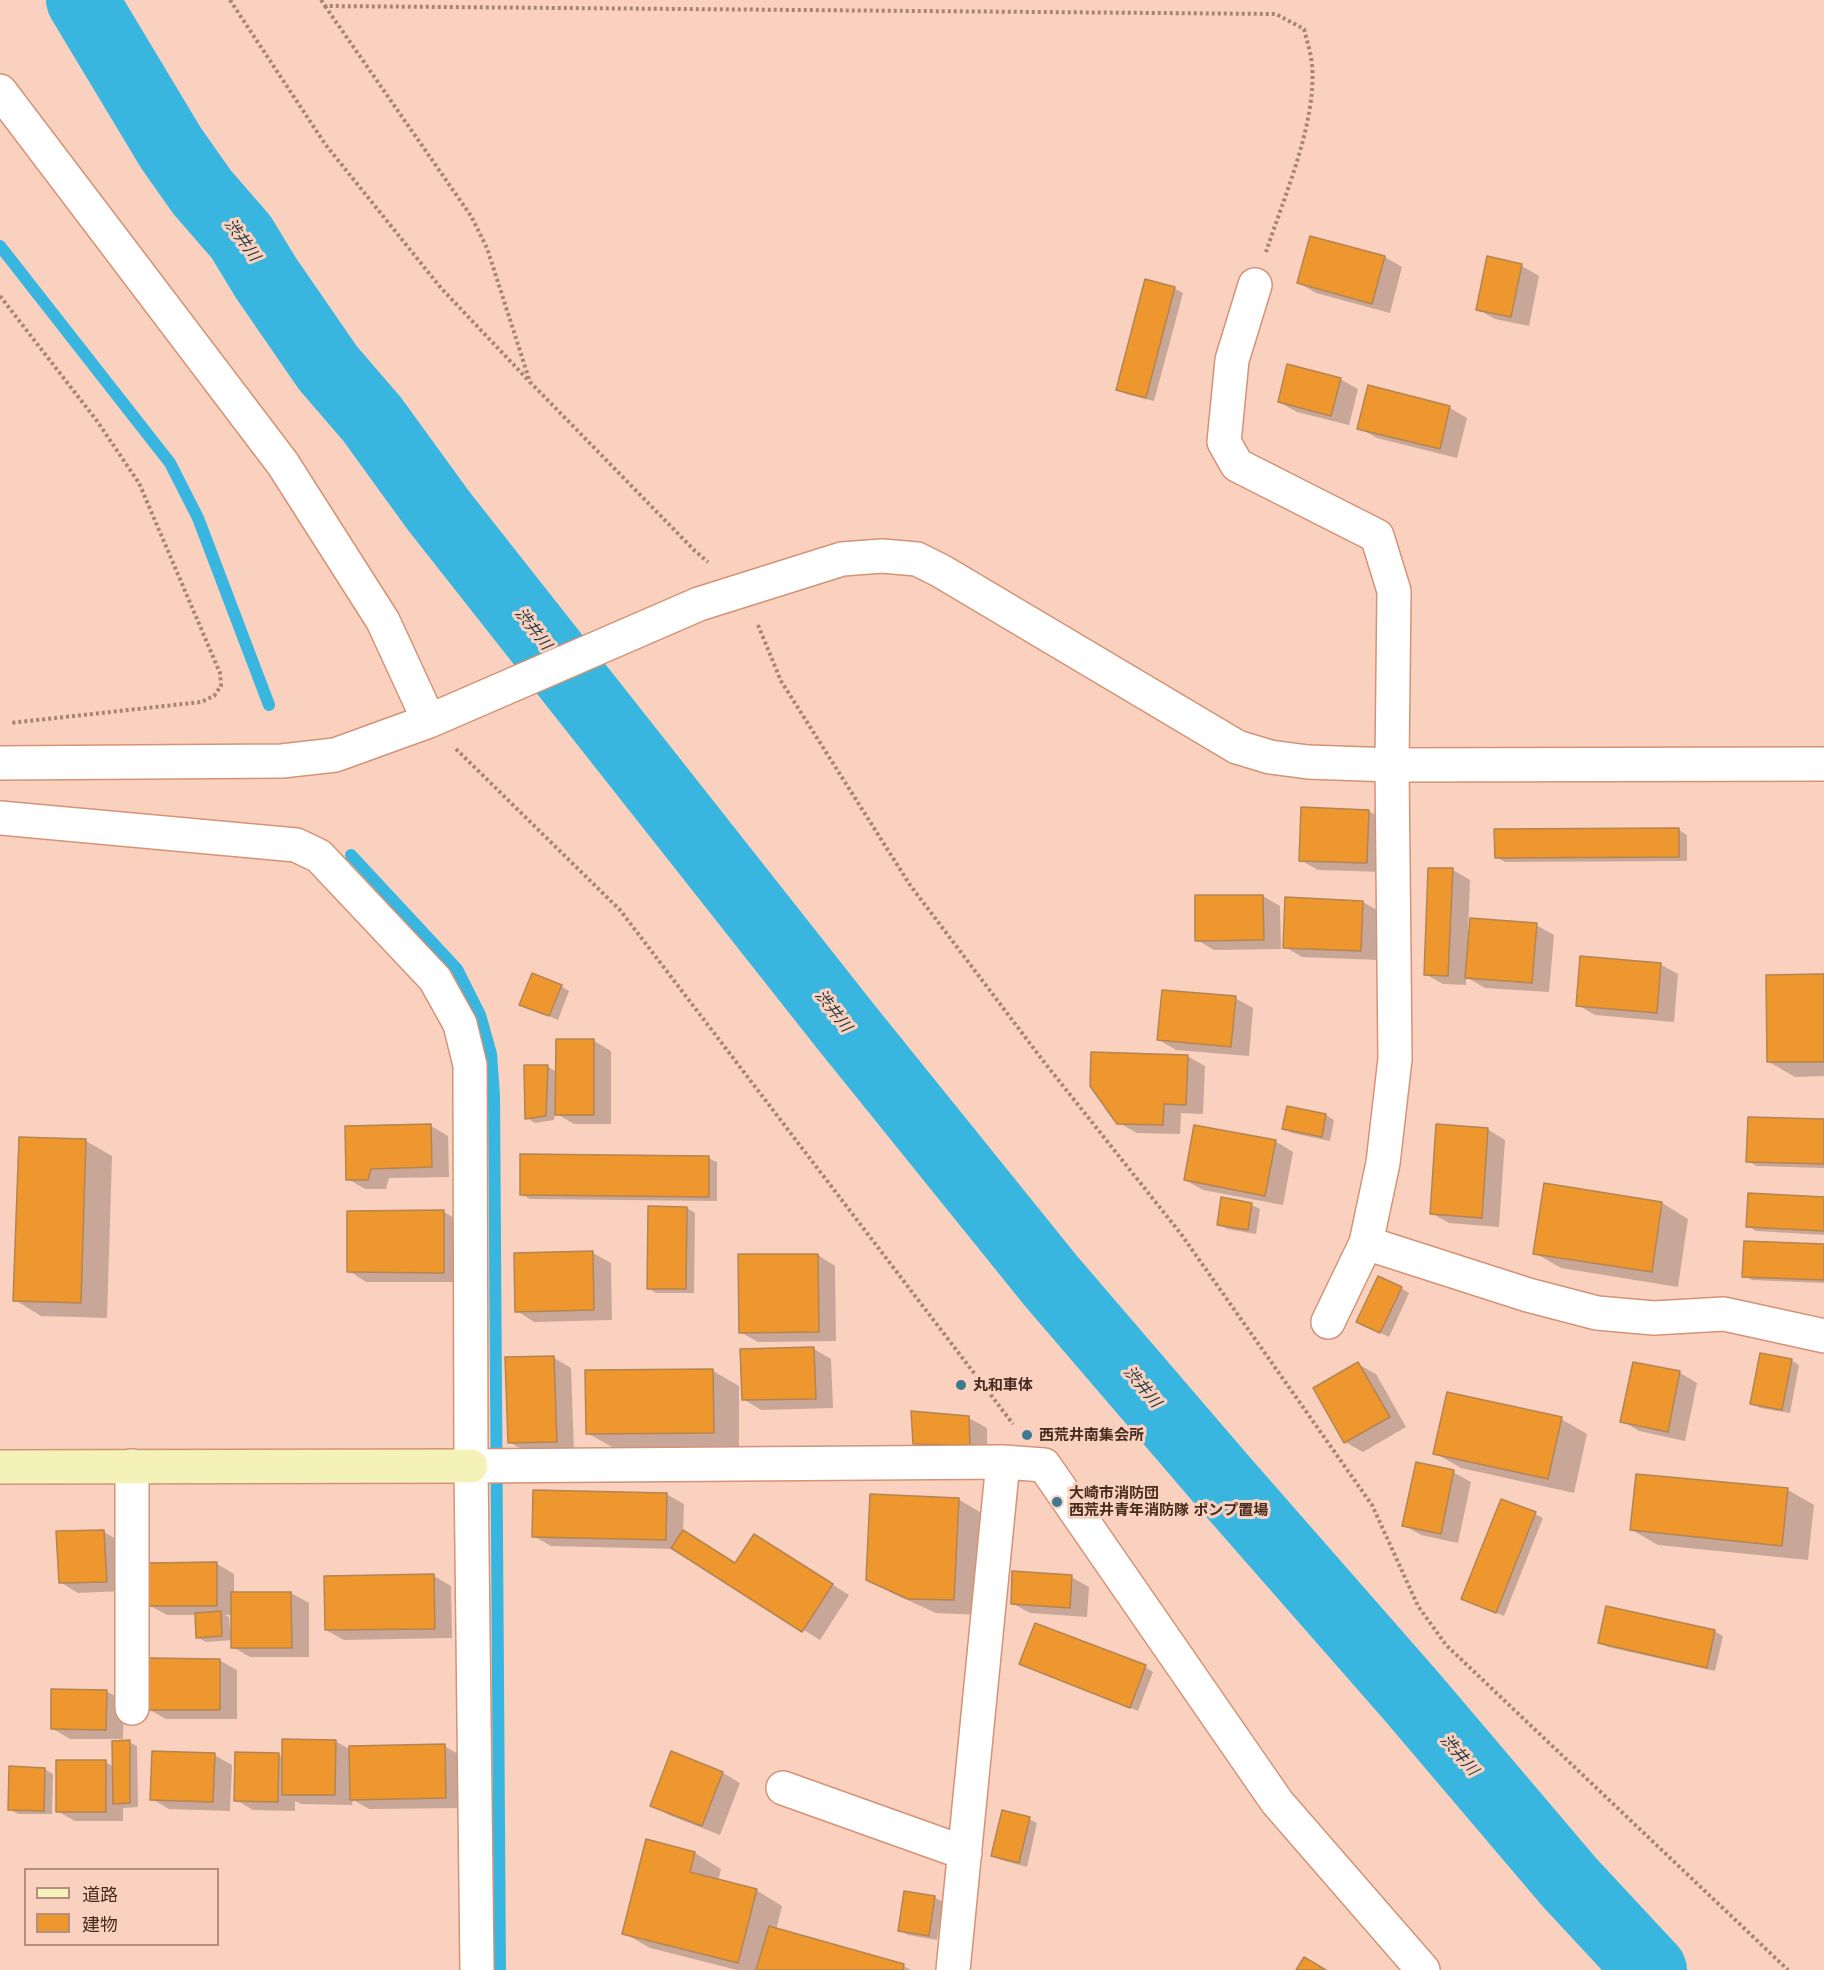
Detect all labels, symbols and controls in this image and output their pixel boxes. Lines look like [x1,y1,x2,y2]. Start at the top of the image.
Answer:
water label: 渋井川 [220,215,264,265]
water label: 渋井川 [511,604,555,654]
water label: 渋井川 [811,986,855,1036]
water label: 渋井川 [1119,1362,1165,1412]
place label: 丸和車体 [973,1376,1033,1394]
marker: 丸和車体 [954,1378,968,1392]
place label: 西荒井南集会所 [1039,1426,1144,1444]
marker: 西荒井南集会所 [1020,1428,1034,1442]
place label: 大崎市消防団 西荒井青年消防隊 ポンプ置場 [1069,1484,1268,1519]
marker: 大崎市消防団 西荒井青年消防隊 ポンプ置場 [1050,1495,1064,1509]
water label: 渋井川 [1436,1731,1482,1779]
legend [24,1868,219,1946]
text: 道路 [82,1883,118,1906]
text: 建物 [82,1913,118,1936]

